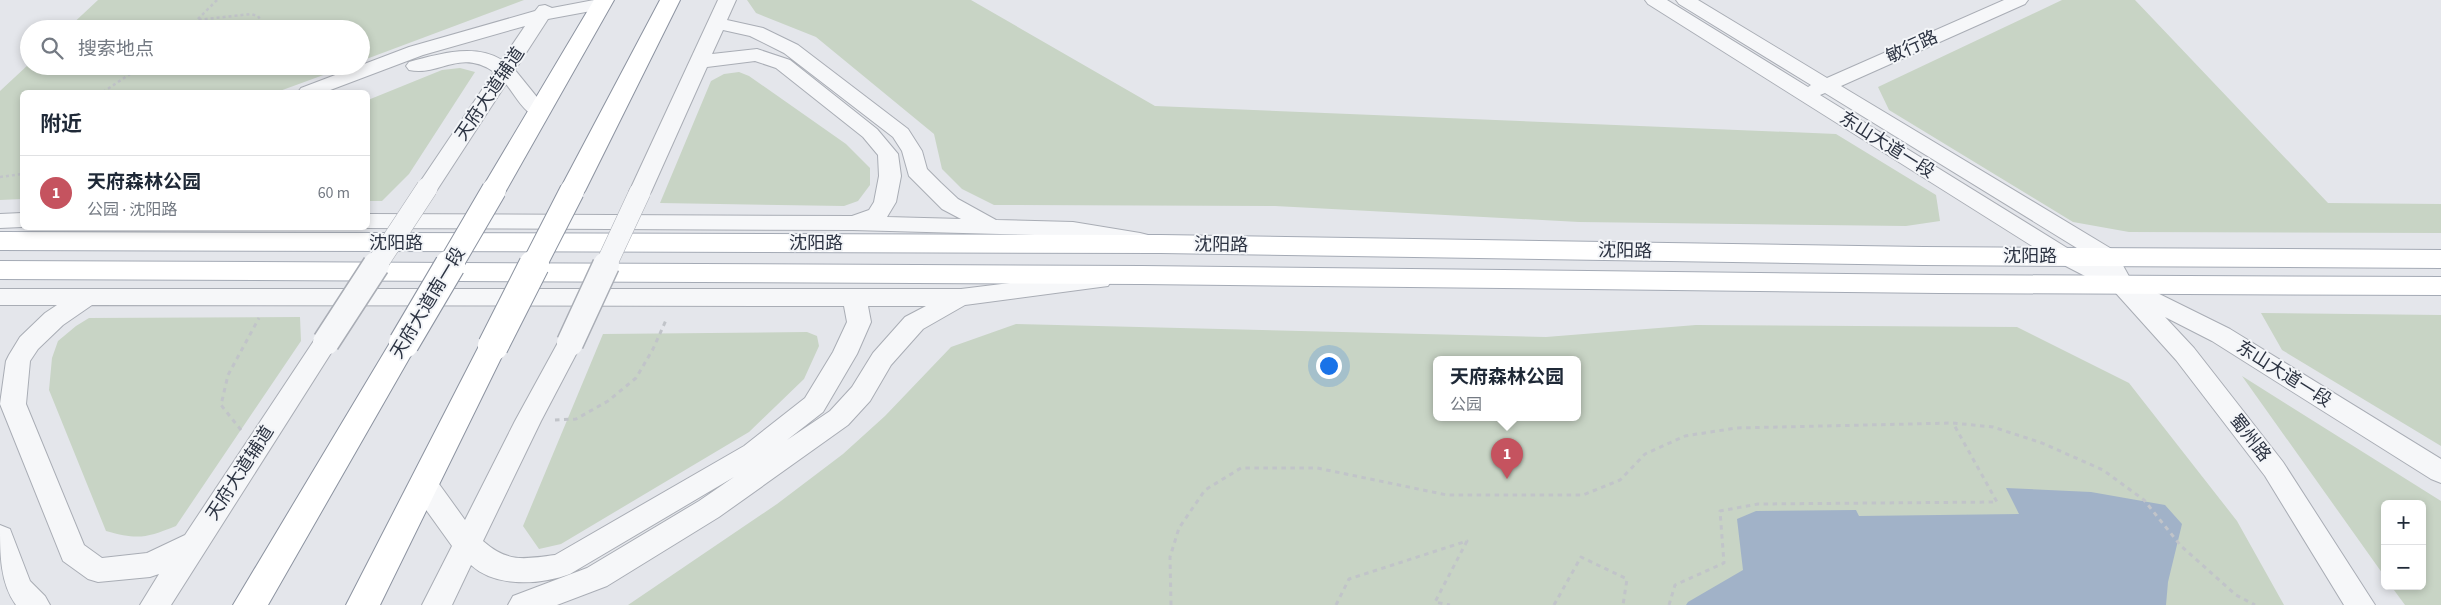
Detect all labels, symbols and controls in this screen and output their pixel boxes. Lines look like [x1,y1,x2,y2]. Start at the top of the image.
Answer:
search box [20,20,370,75]
street label: 敏行路 [1882,25,1942,69]
icon: search [38,34,66,62]
text: 搜索地点 [78,36,154,63]
street label: 天府大道辅道 [449,42,531,146]
street label: 东山大道一段 [1835,106,1939,184]
text: 附近 [40,109,82,139]
text: 天府森林公园 [87,169,201,196]
text: 1 [52,182,60,204]
text: 60 m [318,182,350,204]
text: 公园 · 沈阳路 [87,199,177,221]
street label: 沈阳路 [369,231,423,256]
street label: 沈阳路 [789,231,843,256]
street label: 沈阳路 [1194,232,1248,258]
street label: 沈阳路 [1598,238,1652,264]
street label: 天府大道南一段 [385,243,471,363]
street label: 沈阳路 [2003,244,2057,269]
street label: 东山大道一段 [2232,335,2336,413]
your location [1316,353,1342,379]
popup [1433,356,1581,421]
text: 天府森林公园 [1450,364,1564,391]
text: 公园 [1450,394,1482,416]
street label: 蜀州路 [2224,409,2276,467]
street label: 天府大道辅道 [200,421,280,525]
pin: 1 [1491,438,1523,479]
map controls [2381,500,2426,590]
button: + [2381,500,2426,545]
button: − [2381,545,2426,590]

